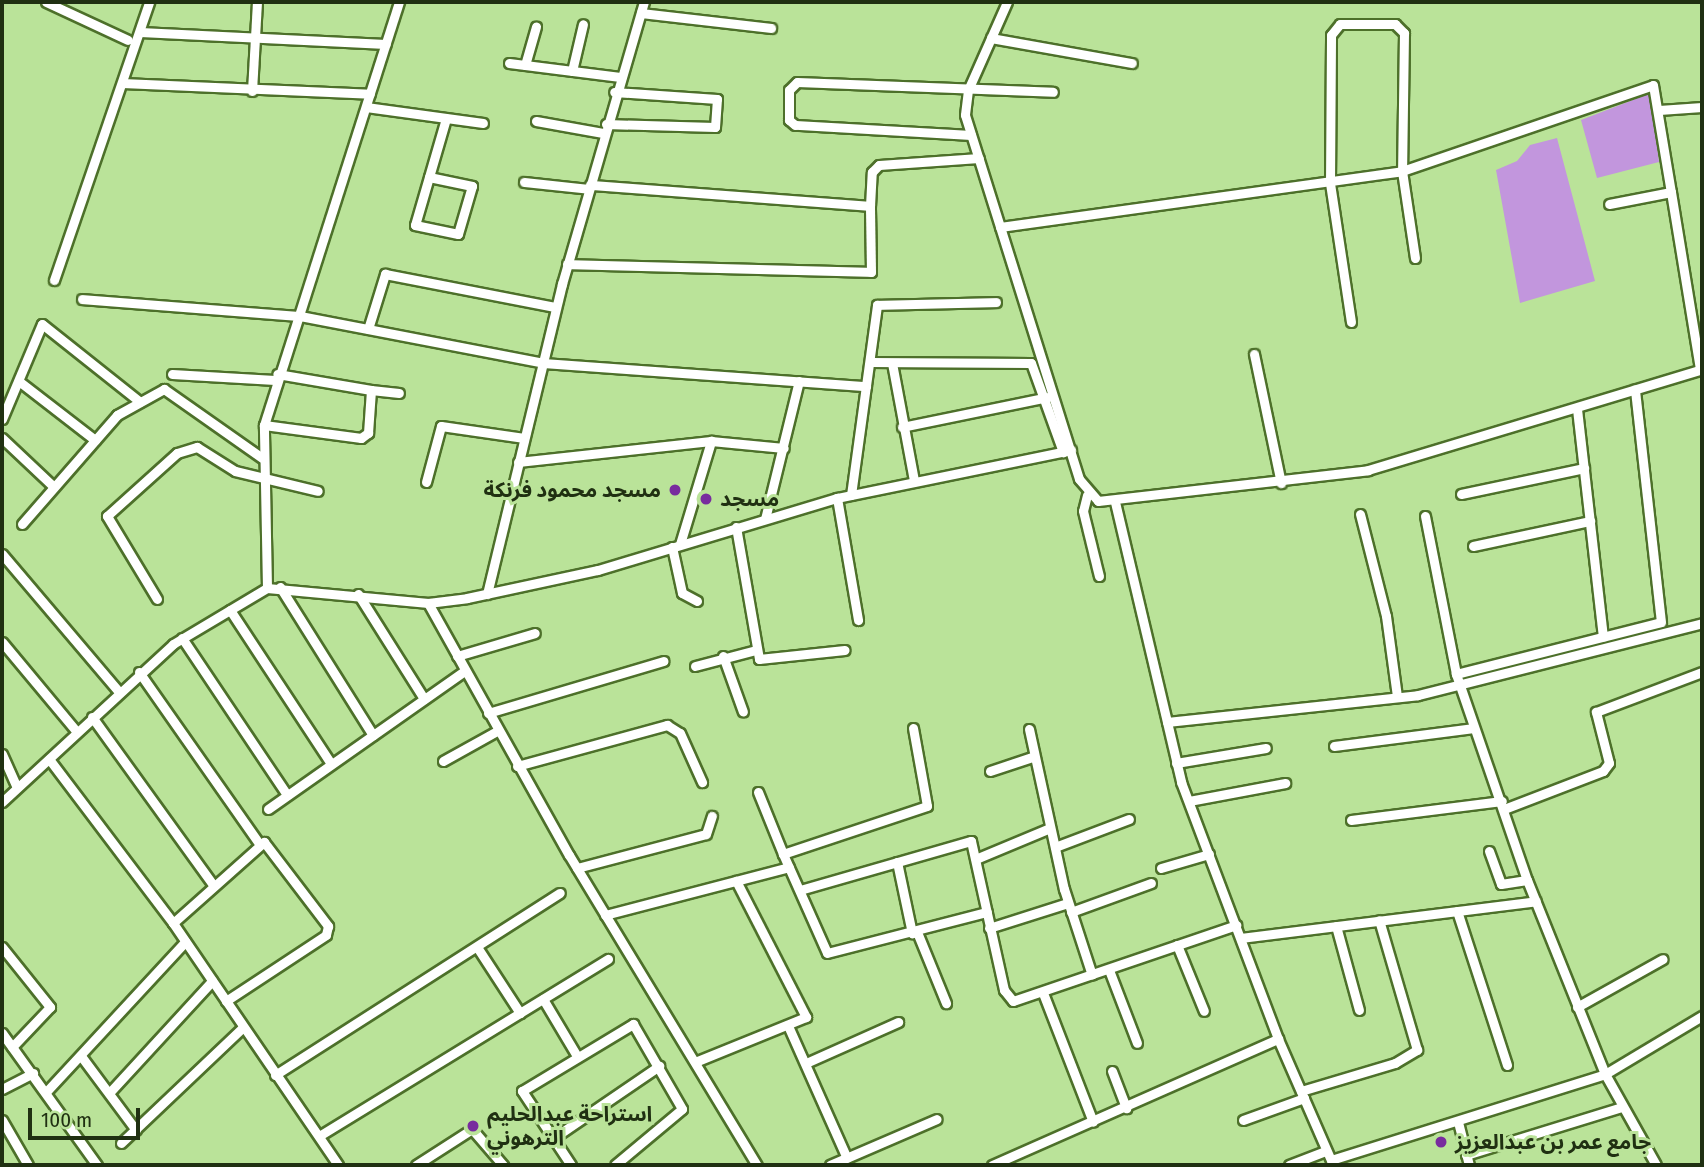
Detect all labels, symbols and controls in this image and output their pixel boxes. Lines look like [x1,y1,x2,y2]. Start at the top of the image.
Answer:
place label: مسجد محمود فرنكة [484,477,661,503]
marker: مسجد محمود فرنكة [667,482,683,498]
place label: مسجد [720,486,779,512]
marker: مسجد [698,491,714,507]
scale bar [32,1094,144,1138]
place label: استراحة عبدالحليم الترهوني [487,1101,652,1151]
text: 100 m [41,1107,92,1133]
marker: استراحة عبدالحليم الترهوني [465,1118,481,1134]
place label: جامع عمر بن عبدالعزيز [1455,1129,1651,1155]
marker: جامع عمر بن عبدالعزيز [1433,1134,1449,1150]

